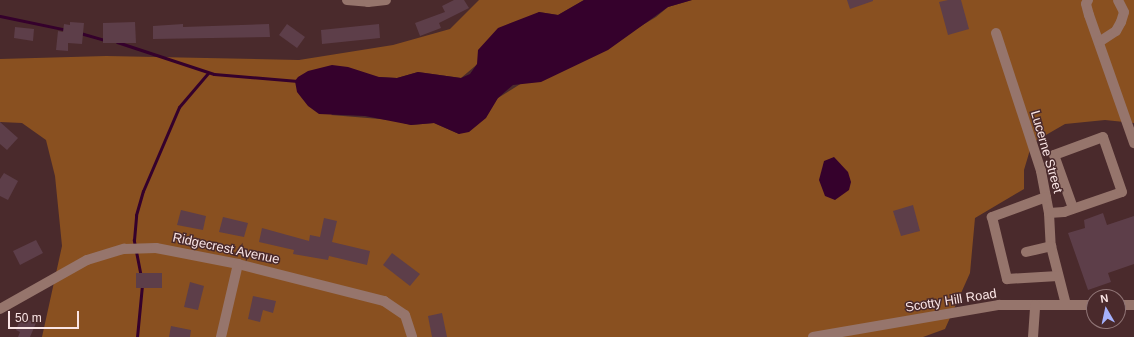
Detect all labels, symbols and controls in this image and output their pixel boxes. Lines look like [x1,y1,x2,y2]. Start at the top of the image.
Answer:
street label: Lucerne Street [1027,109,1065,195]
street label: Ridgecrest Avenue [171,230,281,268]
street label: Scotty Hill Road [904,286,998,316]
north arrow [1086,289,1126,329]
text: N [1099,292,1109,305]
scale bar [10,303,81,329]
text: 50 m [15,311,42,325]

